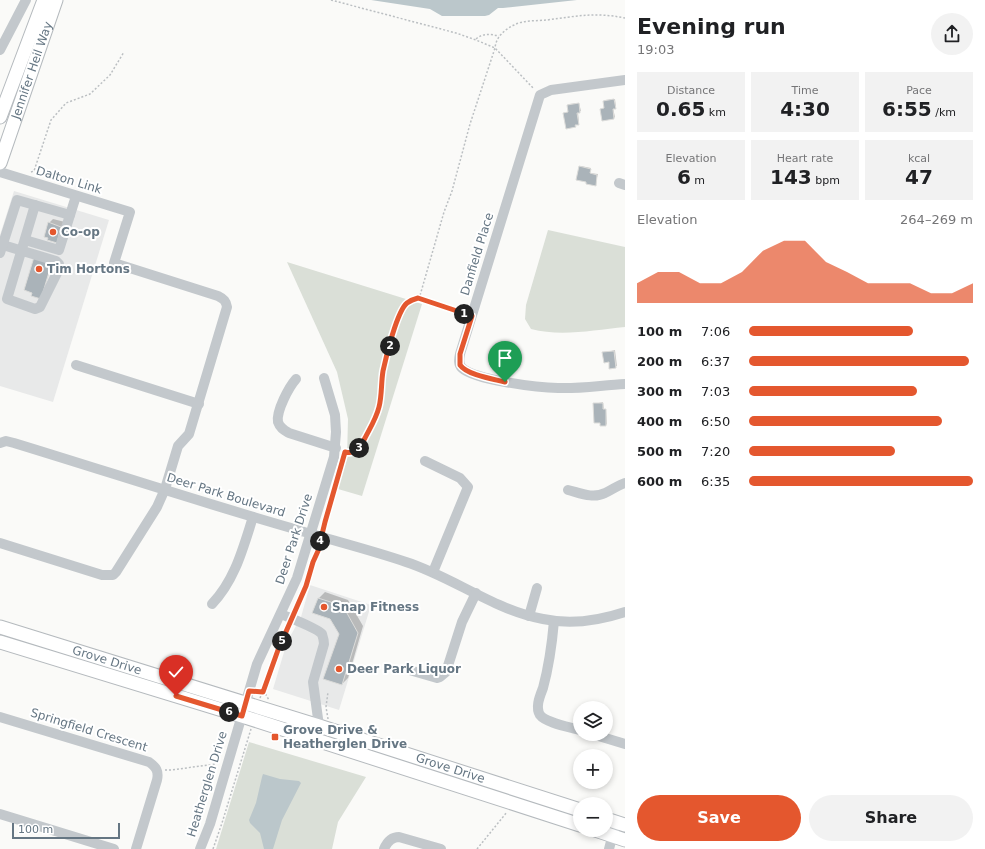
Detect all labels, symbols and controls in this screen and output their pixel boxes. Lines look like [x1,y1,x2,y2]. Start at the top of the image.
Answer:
button: share [931,13,973,55]
text: Evening run [637,14,786,39]
street label: Jennifer Heil Way [8,20,55,122]
text: 19:03 [637,42,674,57]
text: Distance [667,84,715,97]
text: Time [792,84,818,97]
text: Pace [906,84,932,97]
text: 0.65 [656,97,705,121]
text: 4:30 [780,97,830,121]
text: 6:55 [882,97,932,121]
text: km [705,106,726,119]
text: /km [932,106,956,119]
text: Elevation [665,152,717,165]
text: Heart rate [777,152,833,165]
text: kcal [908,152,930,165]
street label: Dalton Link [34,163,104,197]
text: 6 [677,165,691,189]
text: 143 [770,165,812,189]
text: 47 [905,165,933,189]
text: m [691,174,705,187]
text: bpm [812,174,840,187]
street label: Danfield Place [458,211,496,297]
text: Elevation [637,212,697,227]
text: 264–269 m [900,212,973,227]
place label: Co-op [61,225,100,239]
marker: Co-op [48,227,58,237]
place label: Tim Hortons [47,262,130,276]
marker: Tim Hortons [34,264,44,274]
pin: 1 [454,304,474,324]
text: 1 [460,307,468,320]
text: 100 m [637,324,682,339]
text: 7:06 [701,324,730,339]
pin: 2 [380,336,400,356]
text: 2 [386,339,394,352]
pin [488,341,522,382]
icon: arrive [494,347,516,369]
text: 200 m [637,354,682,369]
text: 6:37 [701,354,730,369]
text: 300 m [637,384,682,399]
text: 7:03 [701,384,730,399]
text: 400 m [637,414,682,429]
text: 6:50 [701,414,730,429]
pin: 3 [349,438,369,458]
text: 3 [355,441,363,454]
text: 500 m [637,444,682,459]
text: 7:20 [701,444,730,459]
street label: Deer Park Boulevard [165,470,287,520]
text: 600 m [637,474,682,489]
text: 6:35 [701,474,730,489]
street label: Deer Park Drive [273,492,315,586]
pin: 4 [310,531,330,551]
text: 4 [316,534,324,547]
place label: Snap Fitness [332,600,419,614]
marker: Snap Fitness [319,602,329,612]
pin: 5 [272,631,292,651]
text: 5 [278,634,286,647]
street label: Grove Drive [71,643,143,678]
pin [159,655,193,696]
icon: check [165,661,187,683]
place label: Deer Park Liquor [347,662,461,676]
marker: Deer Park Liquor [334,664,344,674]
map controls [573,701,613,837]
button: layers [573,701,613,741]
pin: 6 [219,702,239,722]
text: 6 [225,705,233,718]
street label: Springfield Crescent [29,706,149,755]
place label: Grove Drive & Heatherglen Drive [283,723,407,751]
street label: Heatherglen Drive [184,729,230,839]
marker: Grove Drive & Heatherglen Drive [270,732,280,742]
button: + [573,749,613,789]
street label: Grove Drive [414,751,487,786]
button: Save [637,795,801,841]
button: Share [809,795,973,841]
button: − [573,797,613,837]
scale bar [12,821,120,840]
text: 100 m [18,823,53,836]

